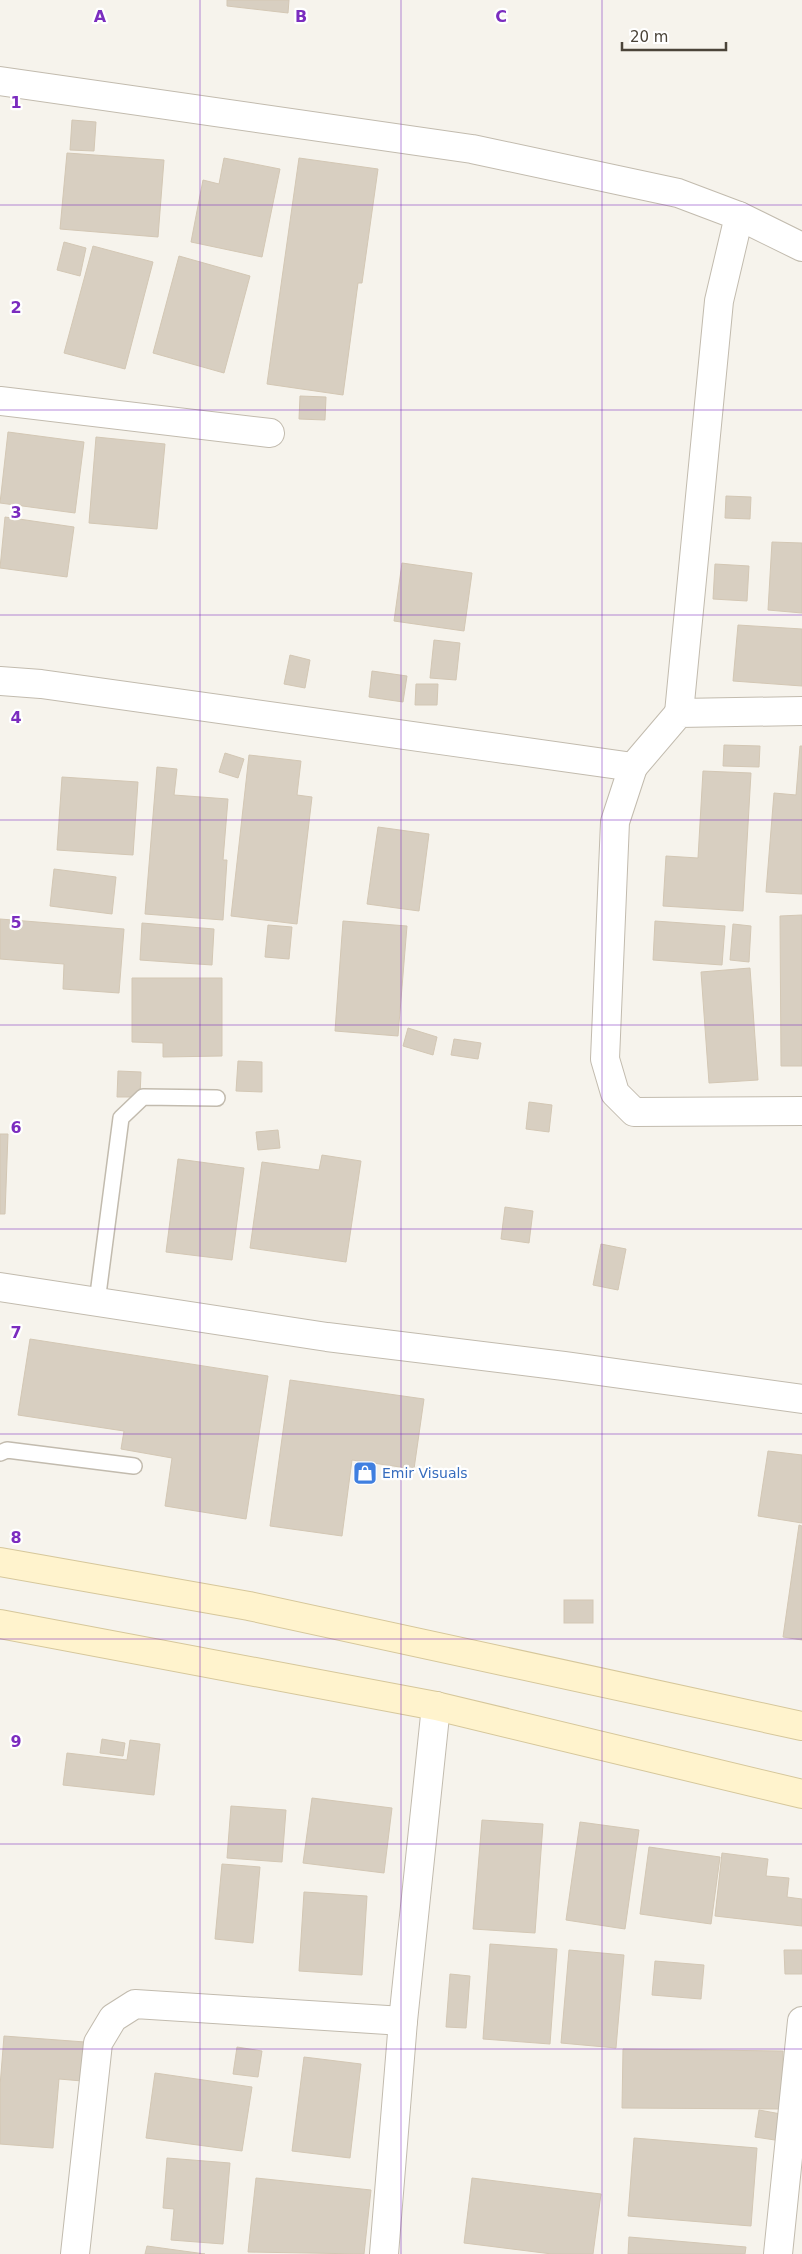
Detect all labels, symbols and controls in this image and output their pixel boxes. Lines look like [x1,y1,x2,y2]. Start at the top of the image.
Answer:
text: A [94,7,107,26]
text: B [295,7,307,26]
text: C [495,7,507,26]
scale bar [622,20,726,52]
text: 20 m [630,28,668,46]
text: 1 [10,93,22,112]
text: 2 [10,298,22,317]
text: 3 [10,503,22,522]
text: 4 [10,708,22,727]
text: 5 [10,913,22,932]
text: 6 [10,1118,22,1137]
text: 7 [10,1323,22,1342]
shop icon: Emir Visuals [352,1460,378,1486]
place label: Emir Visuals [382,1465,468,1481]
text: 8 [10,1528,22,1547]
text: 9 [10,1732,22,1751]

